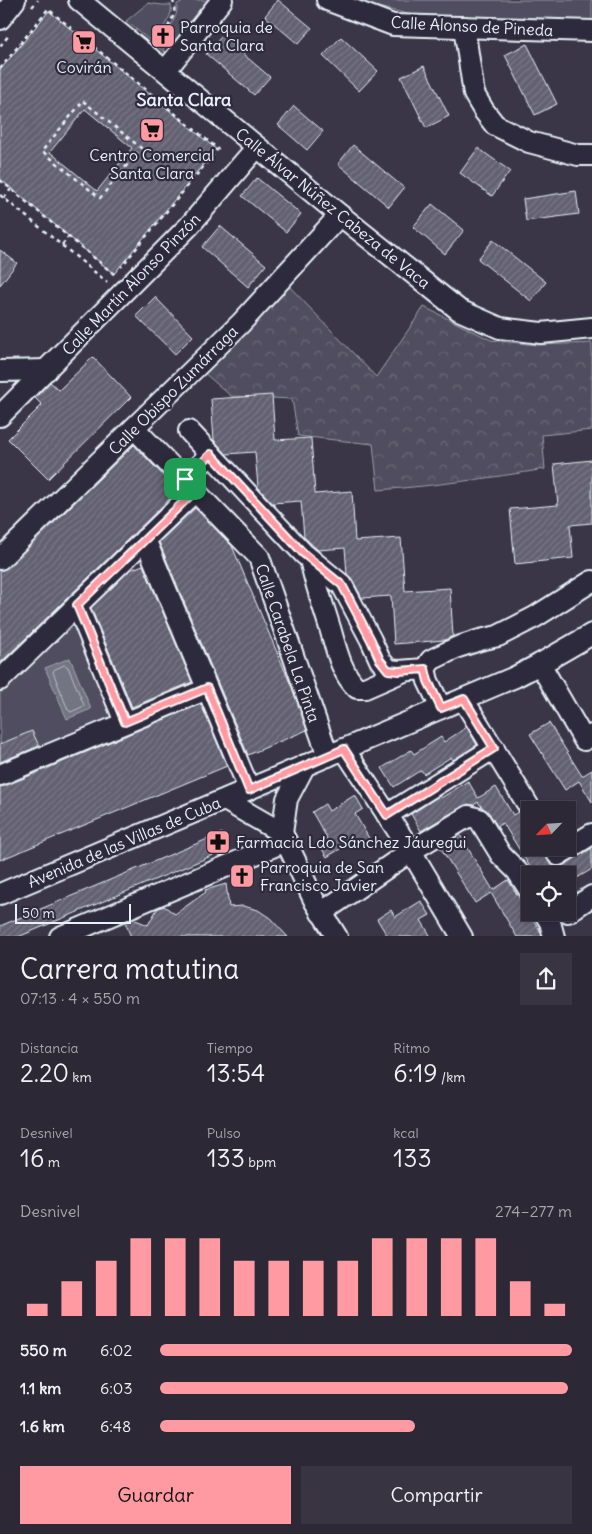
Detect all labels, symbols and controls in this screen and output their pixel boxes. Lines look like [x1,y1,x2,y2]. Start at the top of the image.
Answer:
street label: Calle Alonso de Pineda [390,12,554,40]
place label: Parroquia de Santa Clara [180,17,273,55]
church icon: Parroquia de Santa Clara [150,23,176,49]
supermarket icon: Covirán [71,29,97,55]
place label: Covirán [56,57,112,77]
district label: Santa Clara [137,88,231,111]
supermarket icon: Centro Comercial Santa Clara [139,117,165,143]
street label: Calle Álvar Núñez Cabeza de Vaca [232,123,434,293]
place label: Centro Comercial Santa Clara [89,145,215,183]
street label: Calle Martín Alonso Pinzón [58,209,204,359]
street label: Calle Obispo Zumárraga [104,321,242,459]
pin [164,458,206,500]
icon: arrive [171,465,199,493]
street label: Calle Carabela La Pinta [251,561,325,725]
street label: Avenida de las Villas de Cuba [25,792,223,892]
north arrow [521,801,576,856]
map controls [521,801,576,921]
pharmacy icon: Farmacia Ldo Sánchez Jáuregui [205,829,231,855]
place label: Farmacia Ldo Sánchez Jáuregui [236,832,466,852]
place label: Parroquia de San Francisco Javier [260,857,384,895]
church icon: Parroquia de San Francisco Javier [229,863,255,889]
button: locate [521,866,576,921]
scale bar [15,902,131,925]
text: 50 m [22,904,55,922]
text: Carrera matutina [20,951,239,987]
button: share [520,953,572,1005]
text: 07:13 · 4 × 550 m [20,988,140,1008]
text: Distancia [20,1039,79,1057]
text: Tiempo [207,1039,253,1057]
text: Ritmo [393,1039,430,1057]
text: 2.20 [20,1057,69,1089]
text: 13:54 [207,1057,265,1089]
text: 6:19 [393,1057,438,1089]
text: km [69,1068,92,1086]
text: /km [438,1068,466,1086]
text: Desnivel [20,1124,73,1142]
text: Pulso [207,1124,241,1142]
text: kcal [393,1124,419,1142]
text: 16 [20,1142,44,1174]
text: 133 [207,1142,245,1174]
text: 133 [393,1142,432,1174]
text: m [44,1153,60,1171]
text: bpm [245,1153,276,1171]
text: Desnivel [20,1201,80,1221]
text: 274–277 m [495,1201,572,1221]
text: 550 m [20,1340,67,1360]
text: 6:02 [100,1340,132,1360]
text: 1.1 km [20,1378,61,1398]
text: 6:03 [100,1378,132,1398]
text: 1.6 km [20,1416,65,1436]
text: 6:48 [100,1416,131,1436]
button: Guardar [20,1466,291,1524]
button: Compartir [301,1466,572,1524]

